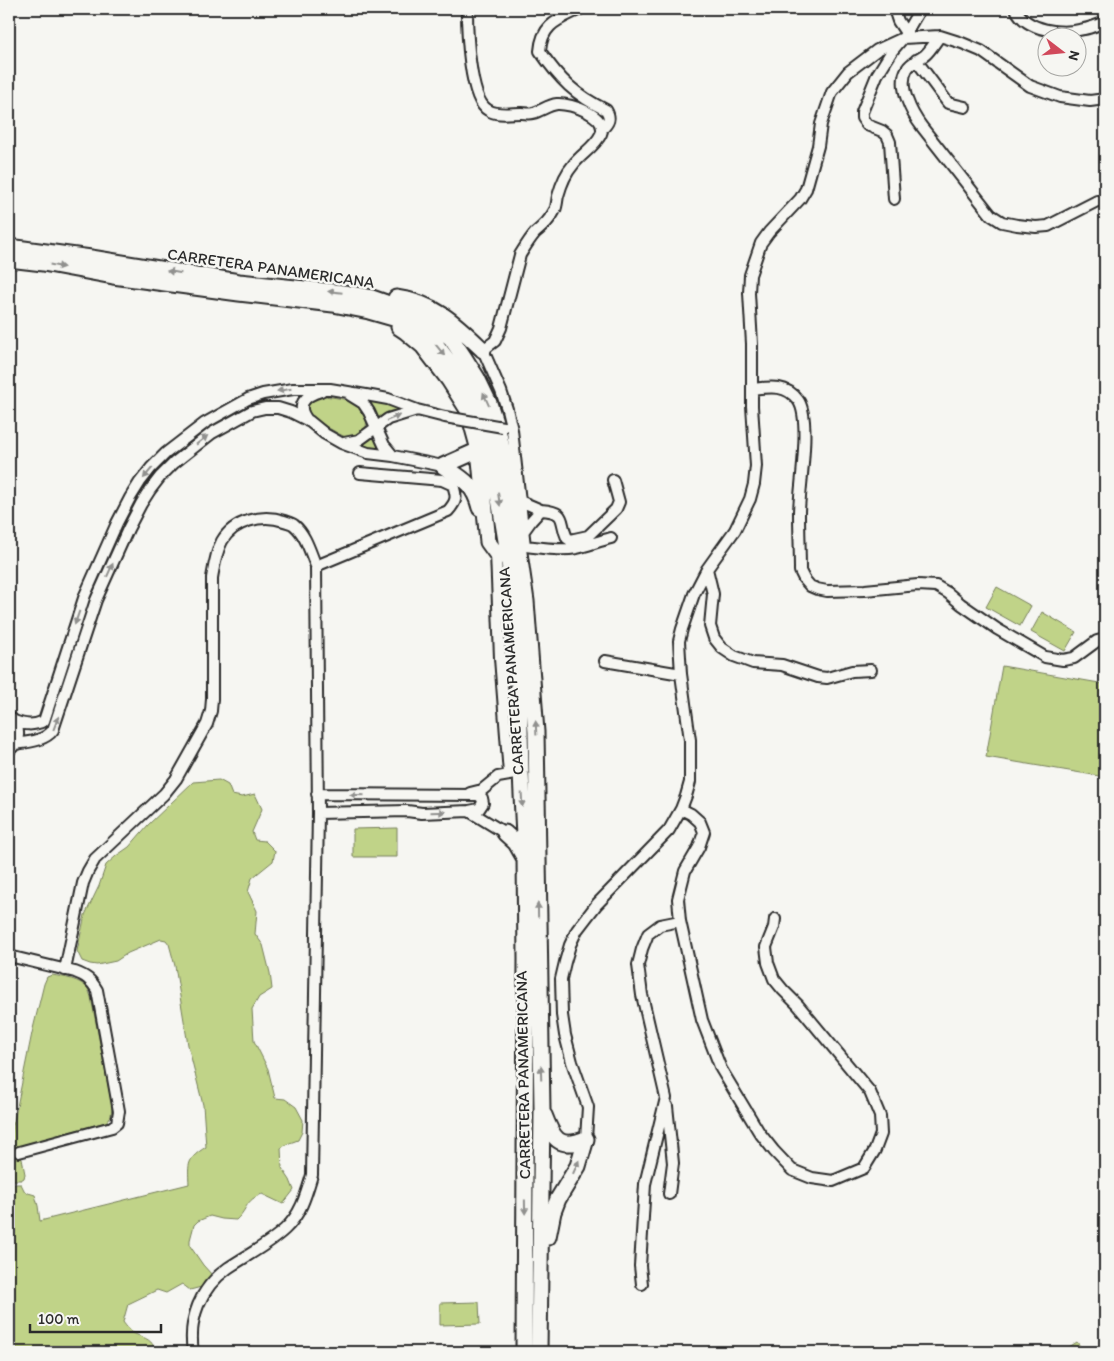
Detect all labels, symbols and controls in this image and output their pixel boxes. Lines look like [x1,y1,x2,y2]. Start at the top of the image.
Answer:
north arrow [1036,28,1086,78]
text: N [1065,49,1083,62]
street label: CARRETERA PANAMERICANA [166,244,376,292]
one-way arrow [49,262,65,270]
one-way arrow [165,267,181,275]
one-way arrow [327,288,343,296]
one-way arrow [435,343,446,356]
one-way arrow [275,386,291,394]
one-way arrow [482,392,490,406]
one-way arrow [386,413,400,421]
one-way arrow [195,435,208,446]
one-way arrow [142,466,153,479]
one-way arrow [495,491,503,507]
one-way arrow [106,563,114,577]
street label: CARRETERA PANAMERICANA [494,566,528,776]
one-way arrow [73,611,80,626]
one-way arrow [52,716,60,730]
one-way arrow [531,720,539,736]
one-way arrow [349,791,365,799]
one-way arrow [518,792,526,808]
one-way arrow [430,808,446,816]
one-way arrow [534,902,542,918]
street label: CARRETERA PANAMERICANA [512,970,534,1180]
one-way arrow [536,1064,544,1080]
one-way arrow [572,1160,580,1174]
one-way arrow [521,1200,529,1216]
scale bar [30,1301,161,1333]
text: 100 m [38,1310,80,1328]

